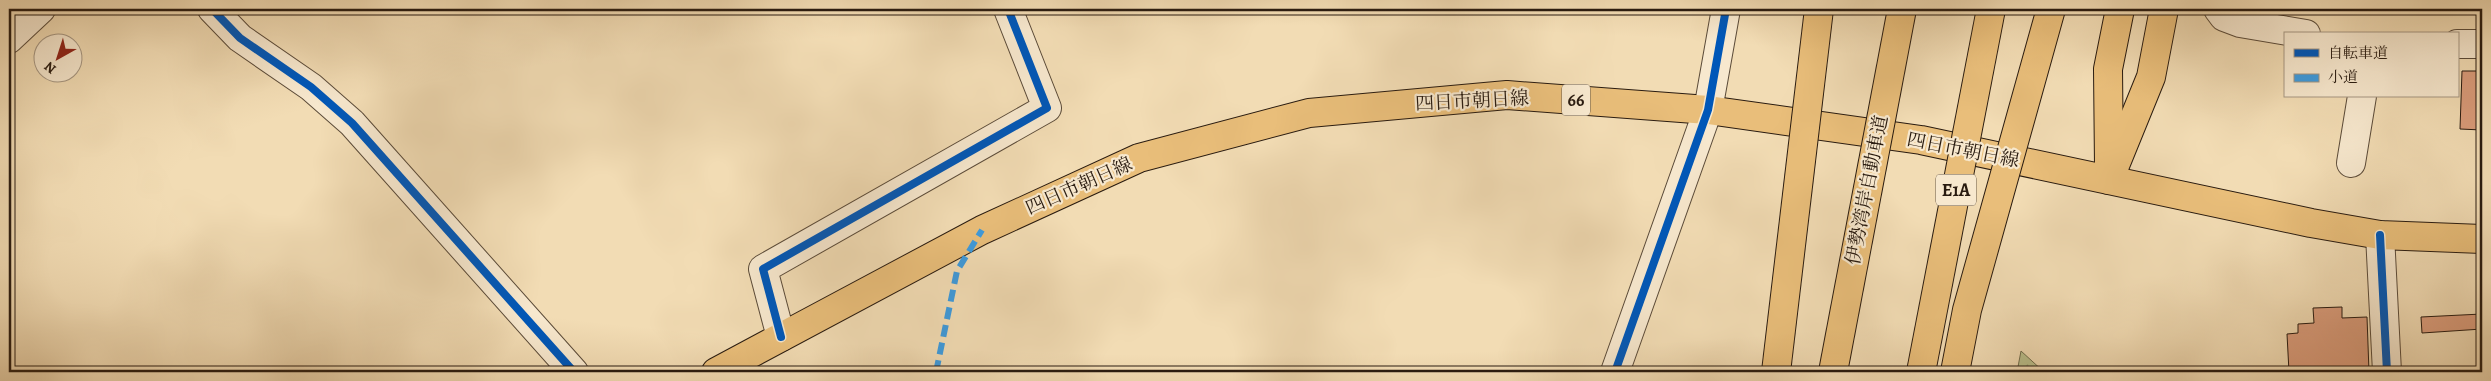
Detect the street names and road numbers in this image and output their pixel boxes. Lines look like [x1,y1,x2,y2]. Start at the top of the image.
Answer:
road number: 66 [1562,84,1590,116]
street label: 四日市朝日線 [1414,85,1530,117]
street label: 伊勢湾岸自動車道 [1840,113,1894,267]
street label: 四日市朝日線 [1905,126,2021,174]
street label: 四日市朝日線 [1022,151,1136,221]
road number: E1A [1936,174,1976,206]

